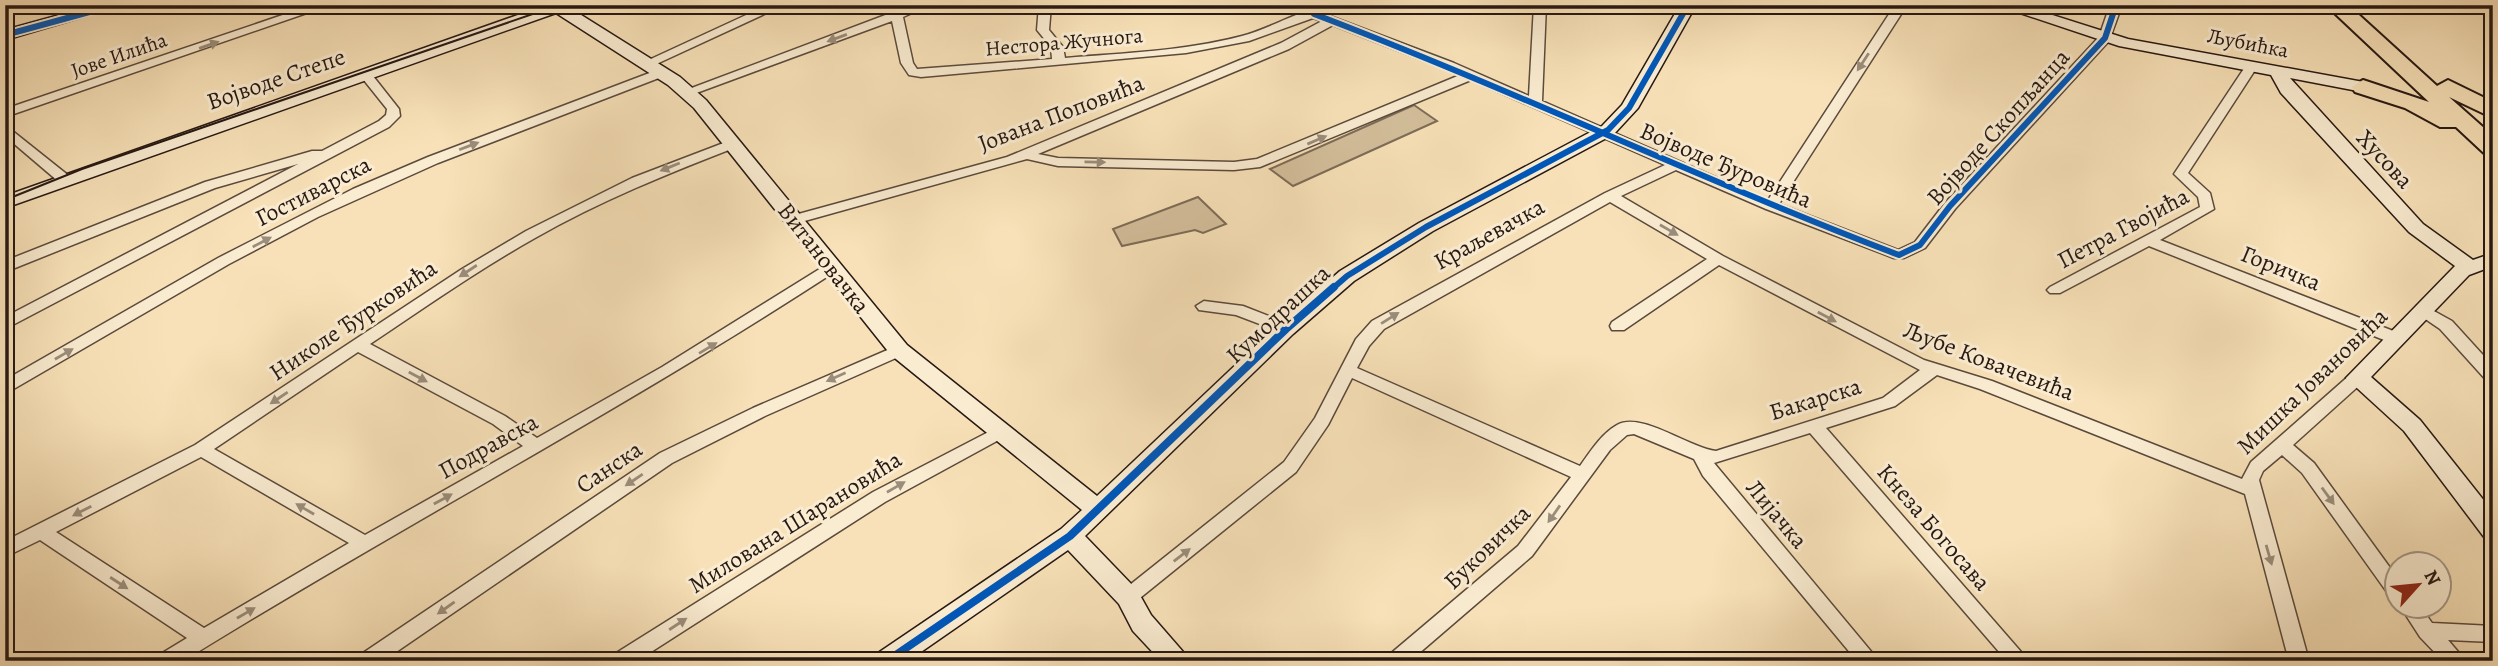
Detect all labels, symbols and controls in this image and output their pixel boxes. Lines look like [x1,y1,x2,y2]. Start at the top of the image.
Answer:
street label: Нестора Жучнога [984,21,1144,63]
street label: Љубићка [2205,21,2291,65]
street label: Јове Илића [67,25,171,84]
one-way arrow [827,33,848,44]
one-way arrow [199,39,220,50]
street label: Војводе Степе [202,40,350,118]
street label: Војводе Скопљанца [1919,42,2077,212]
one-way arrow [1857,52,1870,71]
street label: Јована Поповића [974,67,1148,159]
street label: Војводе Ђуровића [1635,114,1817,216]
street label: Хусова [2349,122,2421,196]
one-way arrow [1307,134,1328,145]
one-way arrow [458,141,479,152]
street label: Гостиварска [250,148,376,234]
one-way arrow [1084,157,1106,168]
one-way arrow [659,162,680,173]
street label: Петра Гвојића [2051,180,2195,276]
street label: Краљевачка [1428,190,1550,278]
street label: Витановачка [770,196,878,320]
one-way arrow [1659,224,1678,236]
one-way arrow [253,236,273,248]
street label: Горичка [2236,238,2326,298]
street label: Николе Ђурковића [263,252,443,388]
street label: Кумодрашка [1219,257,1337,371]
one-way arrow [458,265,478,278]
street label: Мишка Јовановића [2229,301,2395,461]
one-way arrow [1380,311,1399,324]
one-way arrow [1817,311,1837,322]
street label: Љубе Ковачевића [1899,314,2079,408]
one-way arrow [698,341,717,354]
one-way arrow [55,348,74,360]
street label: Бакарска [1765,370,1865,428]
one-way arrow [408,371,428,383]
one-way arrow [826,371,846,383]
one-way arrow [270,391,288,405]
street label: Подравска [433,406,543,486]
street label: Санска [570,433,648,501]
street label: Милована Шарановића [682,443,908,601]
street label: Кнеза Богосава [1870,457,1998,597]
one-way arrow [624,473,643,486]
street label: Лијачка [1739,473,1815,555]
one-way arrow [886,481,906,493]
one-way arrow [2321,487,2335,505]
one-way arrow [433,493,453,505]
street label: Буковичка [1437,498,1537,596]
one-way arrow [296,503,315,515]
one-way arrow [1547,505,1561,523]
one-way arrow [72,506,92,517]
one-way arrow [2265,545,2275,566]
one-way arrow [1172,547,1190,562]
north arrow [2382,550,2452,620]
text: N [2418,566,2447,590]
one-way arrow [109,576,129,589]
one-way arrow [437,601,455,615]
one-way arrow [236,607,255,619]
one-way arrow [669,617,687,631]

